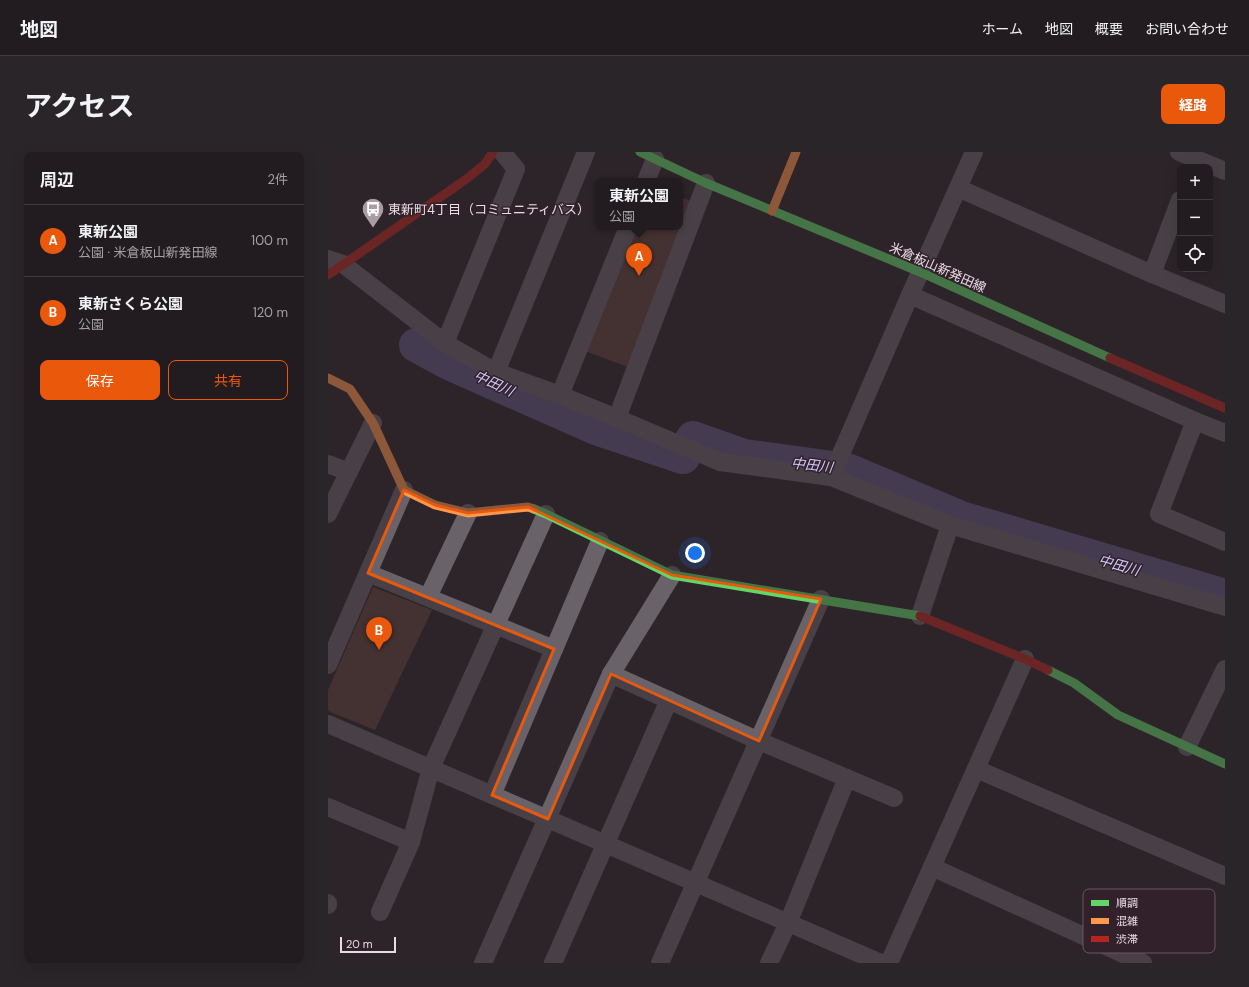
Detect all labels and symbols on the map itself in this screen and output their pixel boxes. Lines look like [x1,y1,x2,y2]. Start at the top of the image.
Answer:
bus stop icon: 東新町4丁目（コミュニティバス） [360,196,386,229]
place label: 東新町4丁目（コミュニティバス） [388,201,590,218]
street label: 米倉板山新発田線 [887,239,989,296]
pin: A [626,243,652,276]
water label: 中田川 [471,366,519,401]
water label: 中田川 [790,454,836,477]
your location [685,543,705,563]
water label: 中田川 [1096,551,1144,580]
pin: B [366,617,392,650]
legend [1083,889,1215,953]
text: 順調 [1116,896,1138,910]
text: 混雑 [1116,914,1138,928]
text: 渋滞 [1116,932,1138,946]
scale bar [340,935,396,954]

